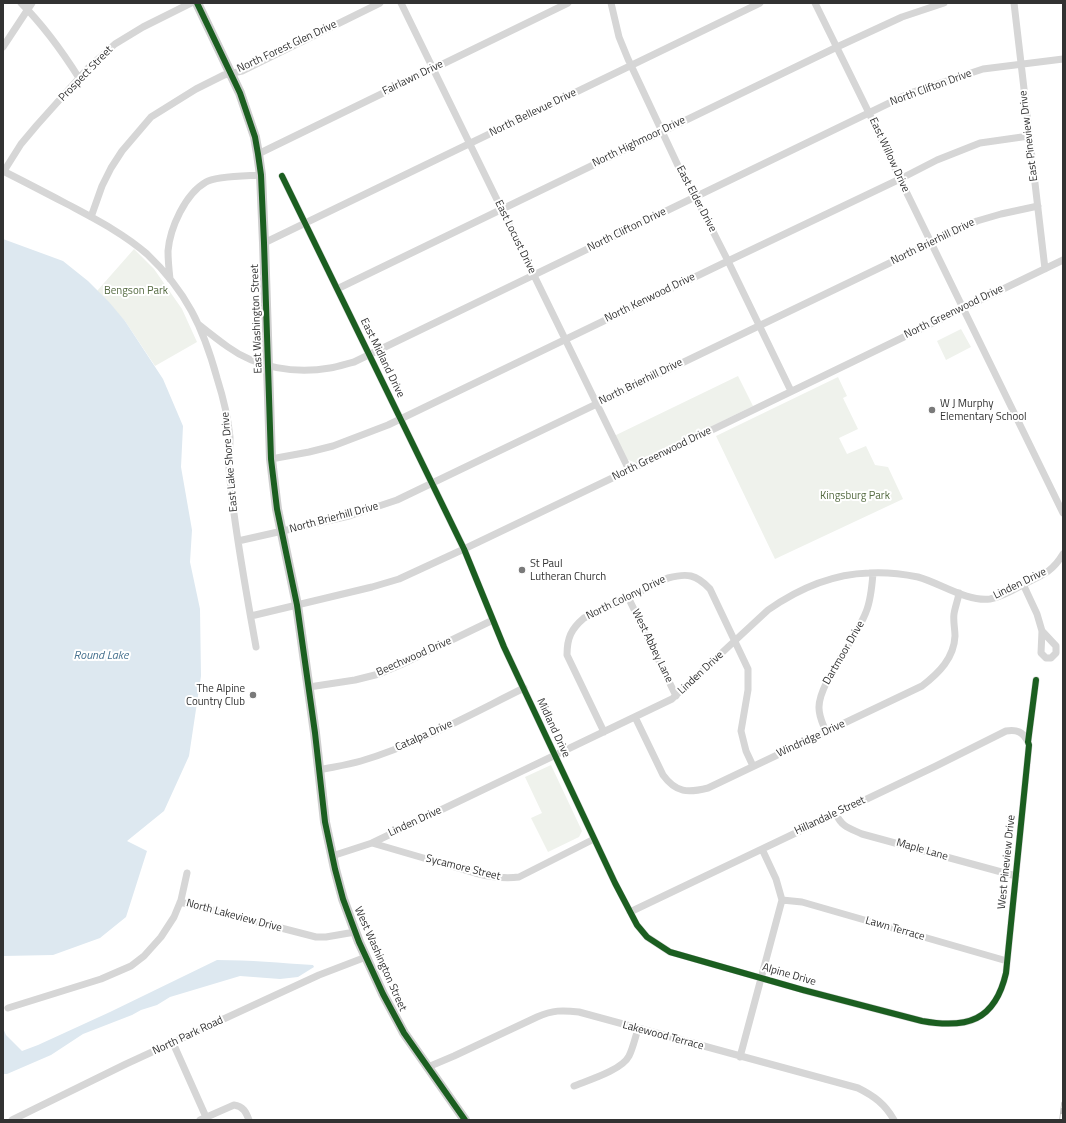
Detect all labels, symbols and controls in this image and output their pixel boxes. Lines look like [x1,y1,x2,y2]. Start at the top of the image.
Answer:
street label: North Forest Glen Drive [235,18,339,76]
street label: Prospect Street [56,44,116,104]
street label: Fairlawn Drive [380,58,446,98]
street label: North Clifton Drive [888,67,974,109]
street label: North Bellevue Drive [487,86,579,140]
street label: East Pineview Drive [1017,90,1041,182]
street label: North Highmoor Drive [590,114,688,170]
street label: East Willow Drive [866,116,912,194]
street label: East Elder Drive [673,164,719,234]
street label: East Locust Drive [492,198,538,276]
street label: North Clifton Drive [586,205,668,255]
street label: North Brierhill Drive [889,216,977,268]
street label: East Washington Street [248,264,266,374]
street label: North Kenwood Drive [603,270,697,326]
street label: North Greenwood Drive [902,282,1006,342]
park label: Bengson Park [104,284,168,298]
street label: East Midland Drive [357,316,407,400]
street label: North Brierhill Drive [597,356,685,408]
place label: W J Murphy Elementary School [940,397,1027,423]
marker: W J Murphy Elementary School [927,405,937,415]
street label: East Lake Shore Drive [219,411,241,513]
street label: North Greenwood Drive [610,424,714,484]
park label: Kingsburg Park [820,489,890,503]
street label: North Brierhill Drive [288,500,380,536]
place label: St Paul Lutheran Church [530,557,606,583]
marker: St Paul Lutheran Church [517,565,527,575]
street label: Linden Drive [991,565,1049,603]
street label: North Colony Drive [584,573,668,623]
street label: West Abbey Lane [629,607,675,685]
street label: Dartmoor Drive [820,619,868,687]
street label: Beechwood Drive [374,635,454,679]
water label: Round Lake [73,649,129,663]
street label: Linden Drive [676,649,726,697]
place label: The Alpine Country Club [186,682,245,708]
marker: The Alpine Country Club [248,690,258,700]
street label: Midland Drive [534,696,572,760]
street label: Windridge Drive [775,717,847,761]
street label: Catalpa Drive [393,718,455,754]
street label: Hillandale Street [793,794,867,838]
street label: Linden Drive [386,804,444,840]
street label: West Pineview Drive [995,814,1019,910]
street label: Maple Lane [895,836,949,864]
street label: Sycamore Street [424,852,502,884]
street label: North Lakeview Drive [185,897,283,935]
street label: West Washington Street [351,905,409,1013]
street label: Lawn Terrace [864,914,926,944]
street label: Alpine Drive [761,961,817,989]
street label: North Park Road [151,1014,225,1058]
street label: Lakewood Terrace [621,1019,705,1053]

